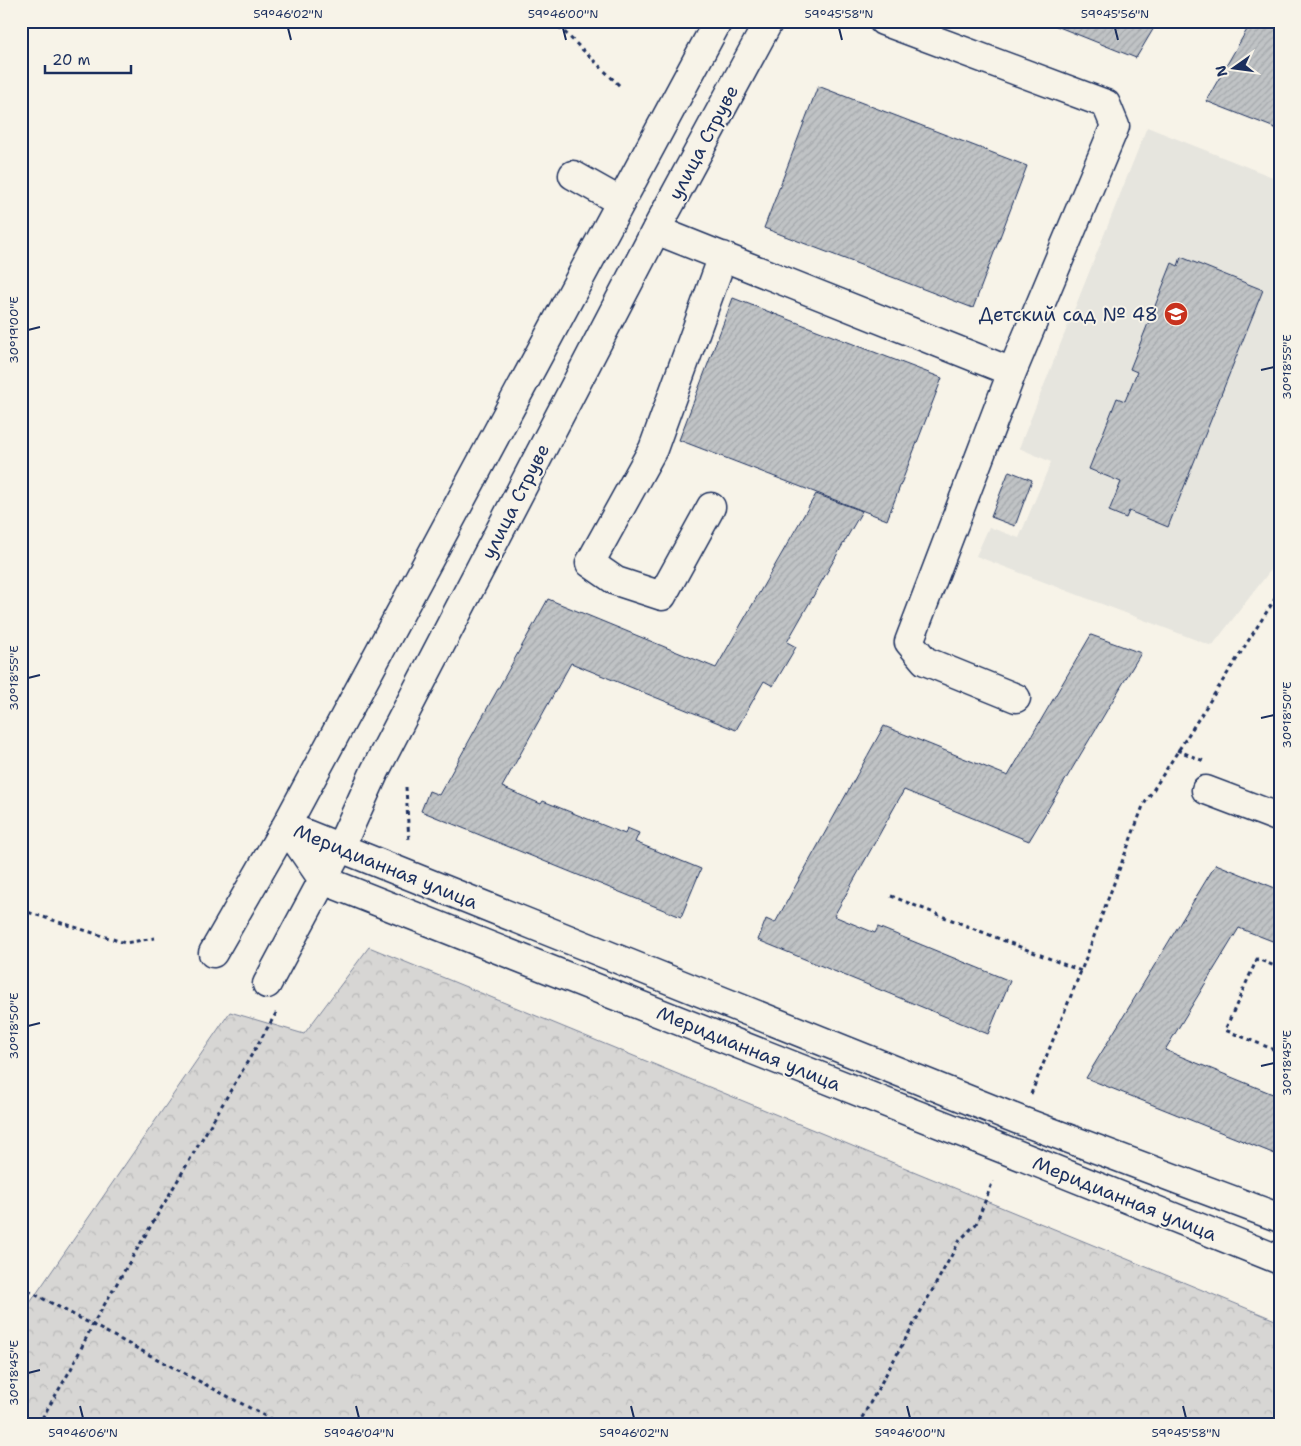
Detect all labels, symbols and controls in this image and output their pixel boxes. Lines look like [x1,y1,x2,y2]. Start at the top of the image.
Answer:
text: 59°46'02"N [253,6,323,22]
text: 59°46'00"N [528,6,598,22]
text: 59°45'58"N [804,6,874,22]
text: 59°45'56"N [1081,6,1149,22]
scale bar [45,42,131,74]
north arrow [1208,42,1258,92]
text: 20 m [52,50,91,70]
text: N [1211,64,1231,79]
street label: улица Струве [663,81,744,204]
text: 30°19'00"E [6,296,22,364]
school or university icon: Детский сад № 48 [1163,301,1189,327]
place label: Детский сад № 48 [979,302,1158,327]
text: 30°18'55"E [1279,334,1295,400]
street label: улица Струве [476,439,555,563]
text: 30°18'55"E [6,645,22,711]
text: 30°18'50"E [1279,682,1295,748]
street label: Меридианная улица [290,818,482,915]
text: 30°18'50"E [6,993,22,1059]
street label: Меридианная улица [653,1000,845,1097]
text: 30°18'45"E [1279,1030,1295,1096]
street label: Меридианная улица [1029,1150,1221,1247]
text: 30°18'45"E [6,1340,22,1406]
text: 59°46'06"N [48,1425,118,1441]
text: 59°46'04"N [324,1425,394,1441]
text: 59°46'02"N [599,1425,669,1441]
text: 59°46'00"N [875,1425,945,1441]
text: 59°45'58"N [1151,1425,1221,1441]

